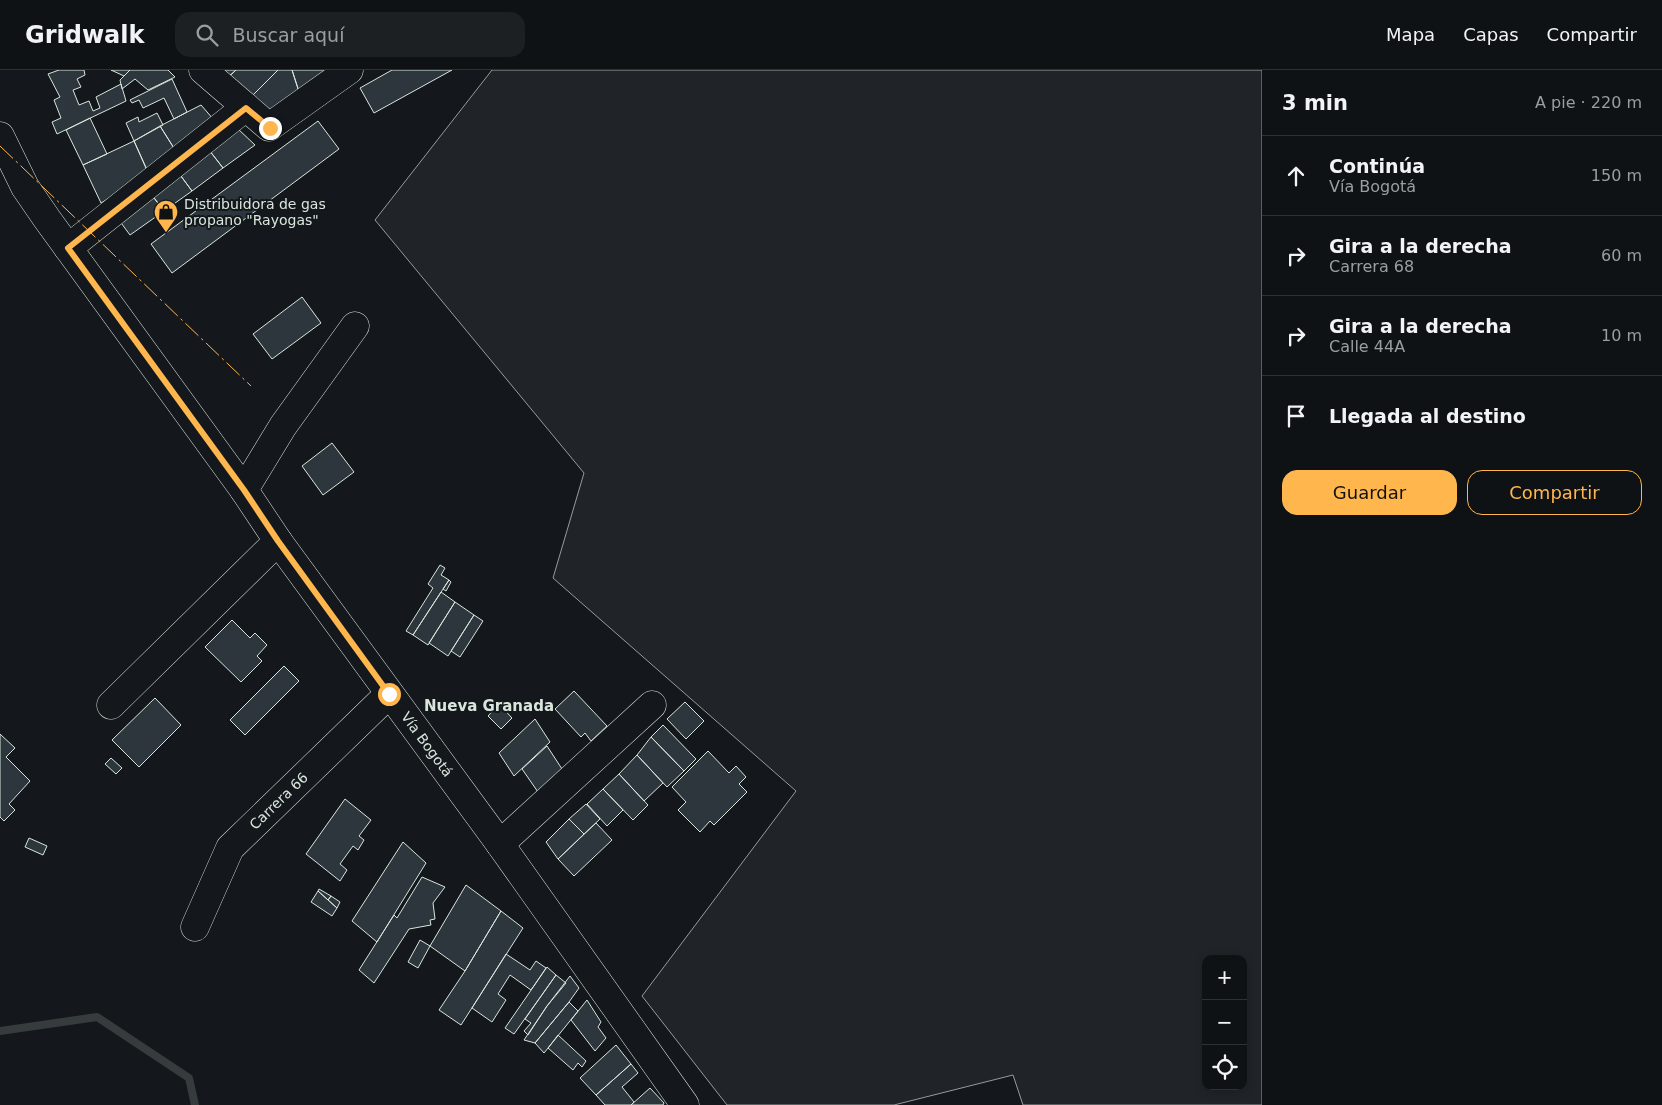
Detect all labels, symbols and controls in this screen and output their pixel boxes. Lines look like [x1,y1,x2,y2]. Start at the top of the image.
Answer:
search box [175,12,525,57]
text: Gridwalk [25,21,145,49]
icon: search [193,21,221,49]
text: Buscar aquí [233,24,344,46]
text: Mapa [1386,24,1435,45]
text: Capas [1463,24,1519,45]
text: Compartir [1547,24,1637,45]
text: 3 min [1282,91,1348,115]
text: A pie · 220 m [1535,93,1642,112]
route end [259,117,282,140]
text: Continúa [1329,155,1425,177]
icon: ahead [1282,162,1310,190]
text: 150 m [1591,166,1642,185]
text: Vía Bogotá [1329,177,1416,196]
place label: Distribuidora de gas propano "Rayogas" [184,196,326,228]
shop icon: Distribuidora de gas propano "Rayogas" [153,199,179,233]
text: Gira a la derecha [1329,235,1512,257]
icon: right [1282,242,1310,270]
text: 60 m [1601,246,1642,265]
text: Carrera 68 [1329,257,1414,276]
text: Gira a la derecha [1329,315,1512,337]
icon: right [1282,322,1310,350]
text: 10 m [1601,326,1642,345]
text: Calle 44A [1329,337,1405,356]
icon: arrive [1282,402,1310,430]
text: Llegada al destino [1329,405,1526,427]
button: Guardar [1282,470,1457,515]
button: Compartir [1467,470,1642,515]
route start [378,683,401,706]
district label: Nueva Granada [424,697,554,715]
street label: Vía Bogotá [398,709,456,780]
street label: Carrera 66 [246,769,311,833]
map controls [1202,955,1247,1090]
button: + [1202,955,1247,1000]
button: − [1202,1000,1247,1045]
button: locate [1202,1045,1247,1090]

